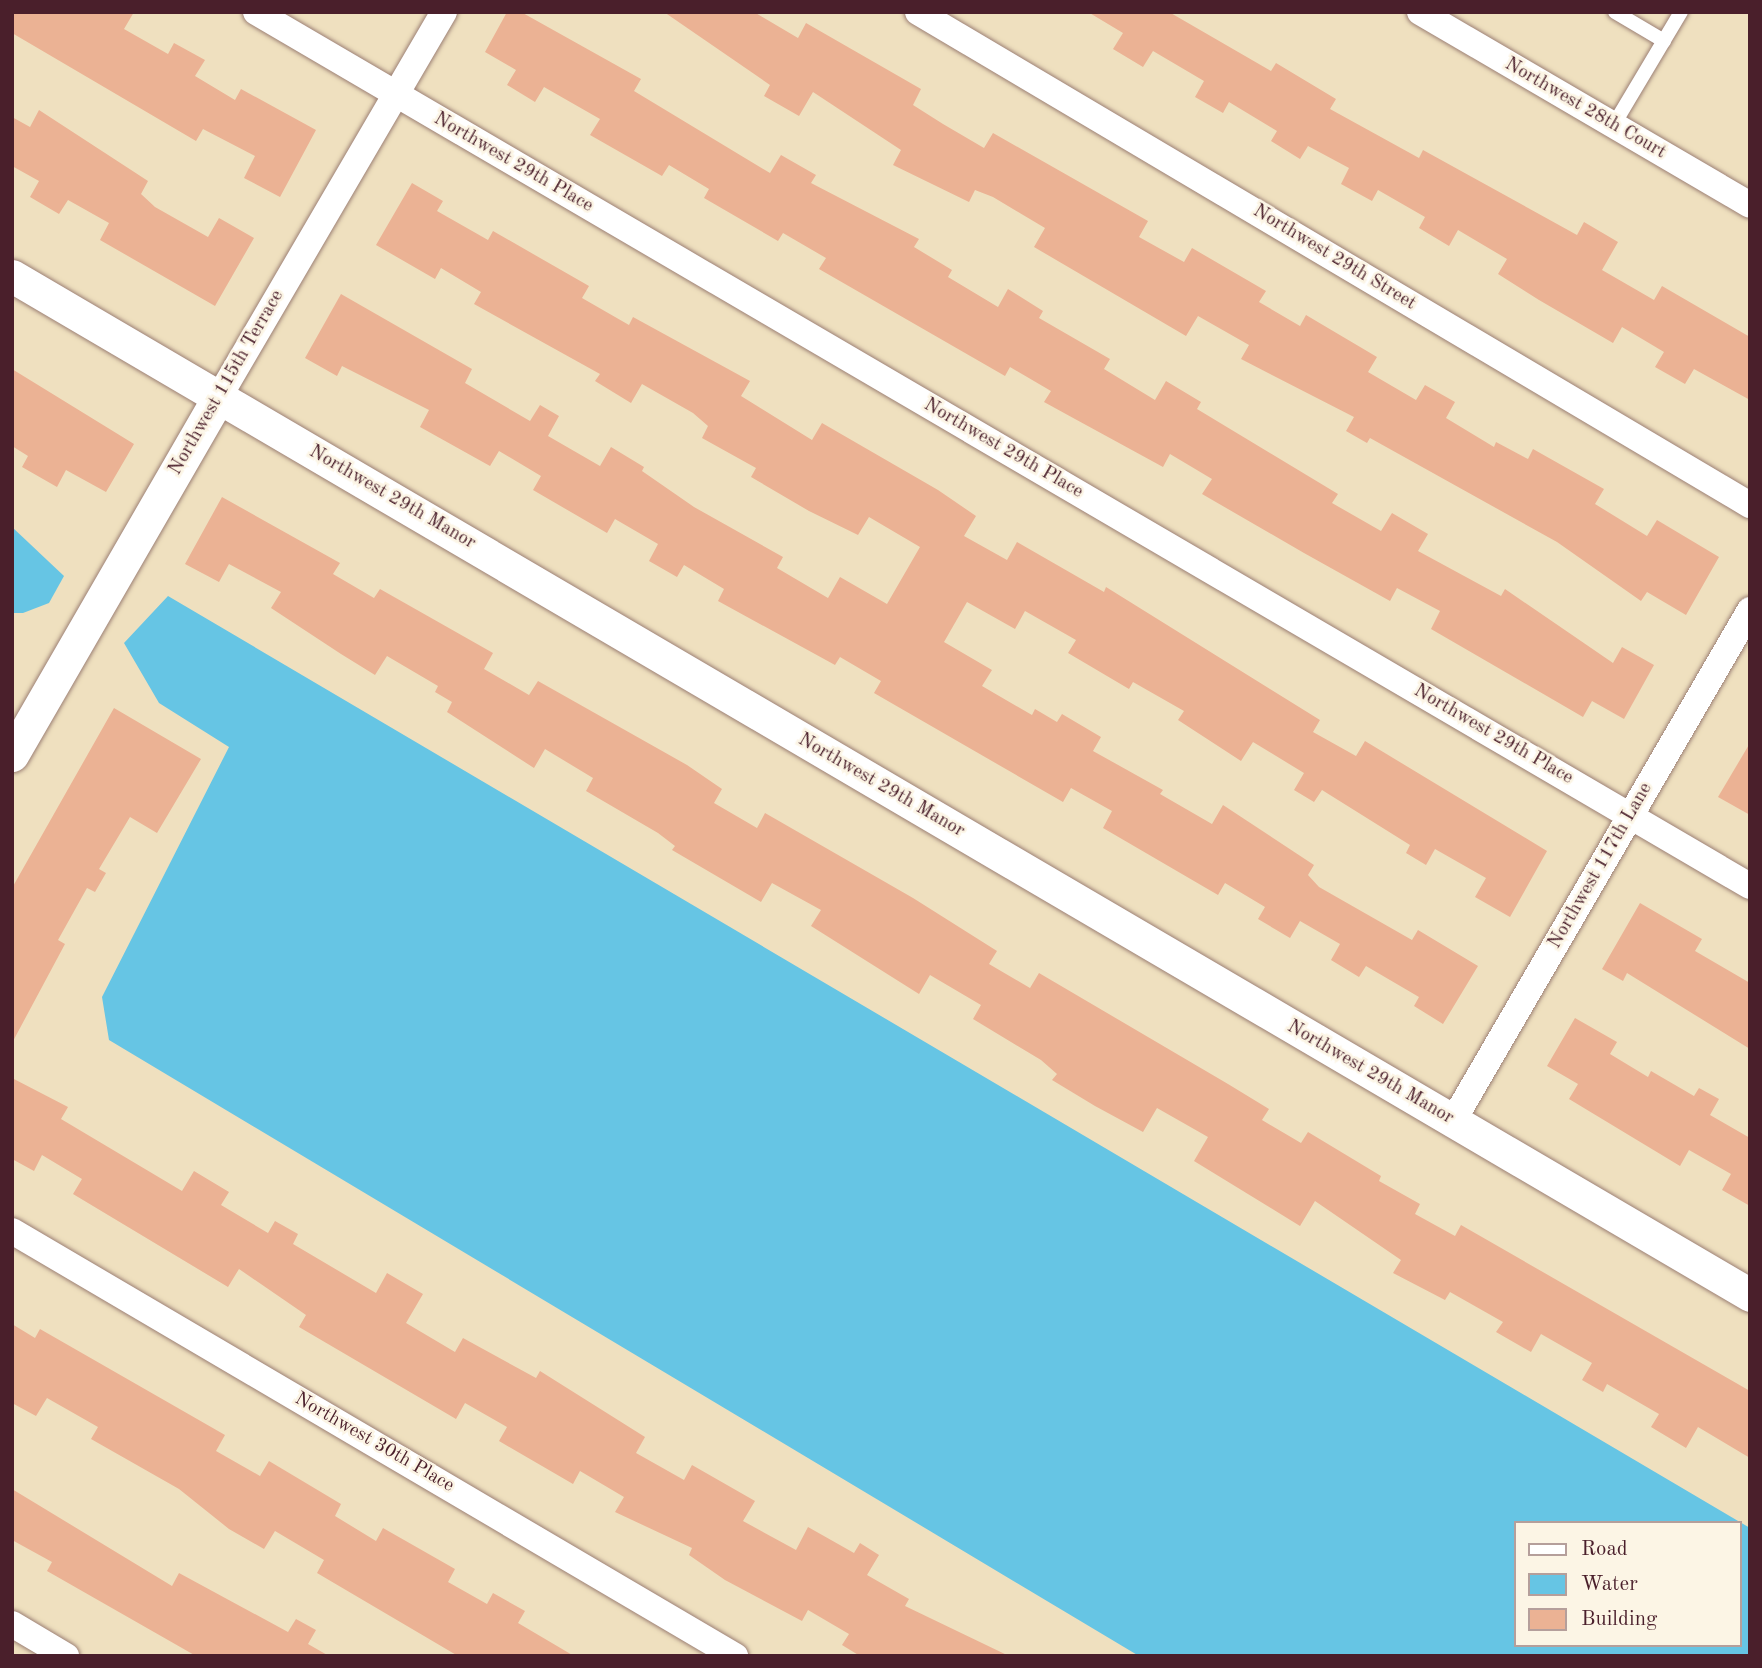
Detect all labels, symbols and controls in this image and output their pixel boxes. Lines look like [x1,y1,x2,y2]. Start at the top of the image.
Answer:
street label: Northwest 28th Court [1500,53,1670,165]
street label: Northwest 29th Place [429,108,597,218]
street label: Northwest 29th Street [1248,200,1420,316]
street label: Northwest 115th Terrace [165,286,289,480]
street label: Northwest 29th Place [919,394,1087,504]
street label: Northwest 29th Manor [305,441,479,555]
street label: Northwest 29th Place [1409,680,1577,790]
street label: Northwest 29th Manor [794,729,968,843]
street label: Northwest 117th Lane [1544,779,1658,953]
street label: Northwest 29th Manor [1283,1016,1457,1130]
street label: Northwest 30th Place [290,1388,458,1498]
legend [1514,1521,1741,1647]
text: Road [1581,1539,1628,1560]
text: Water [1581,1574,1638,1595]
text: Building [1581,1609,1657,1630]

